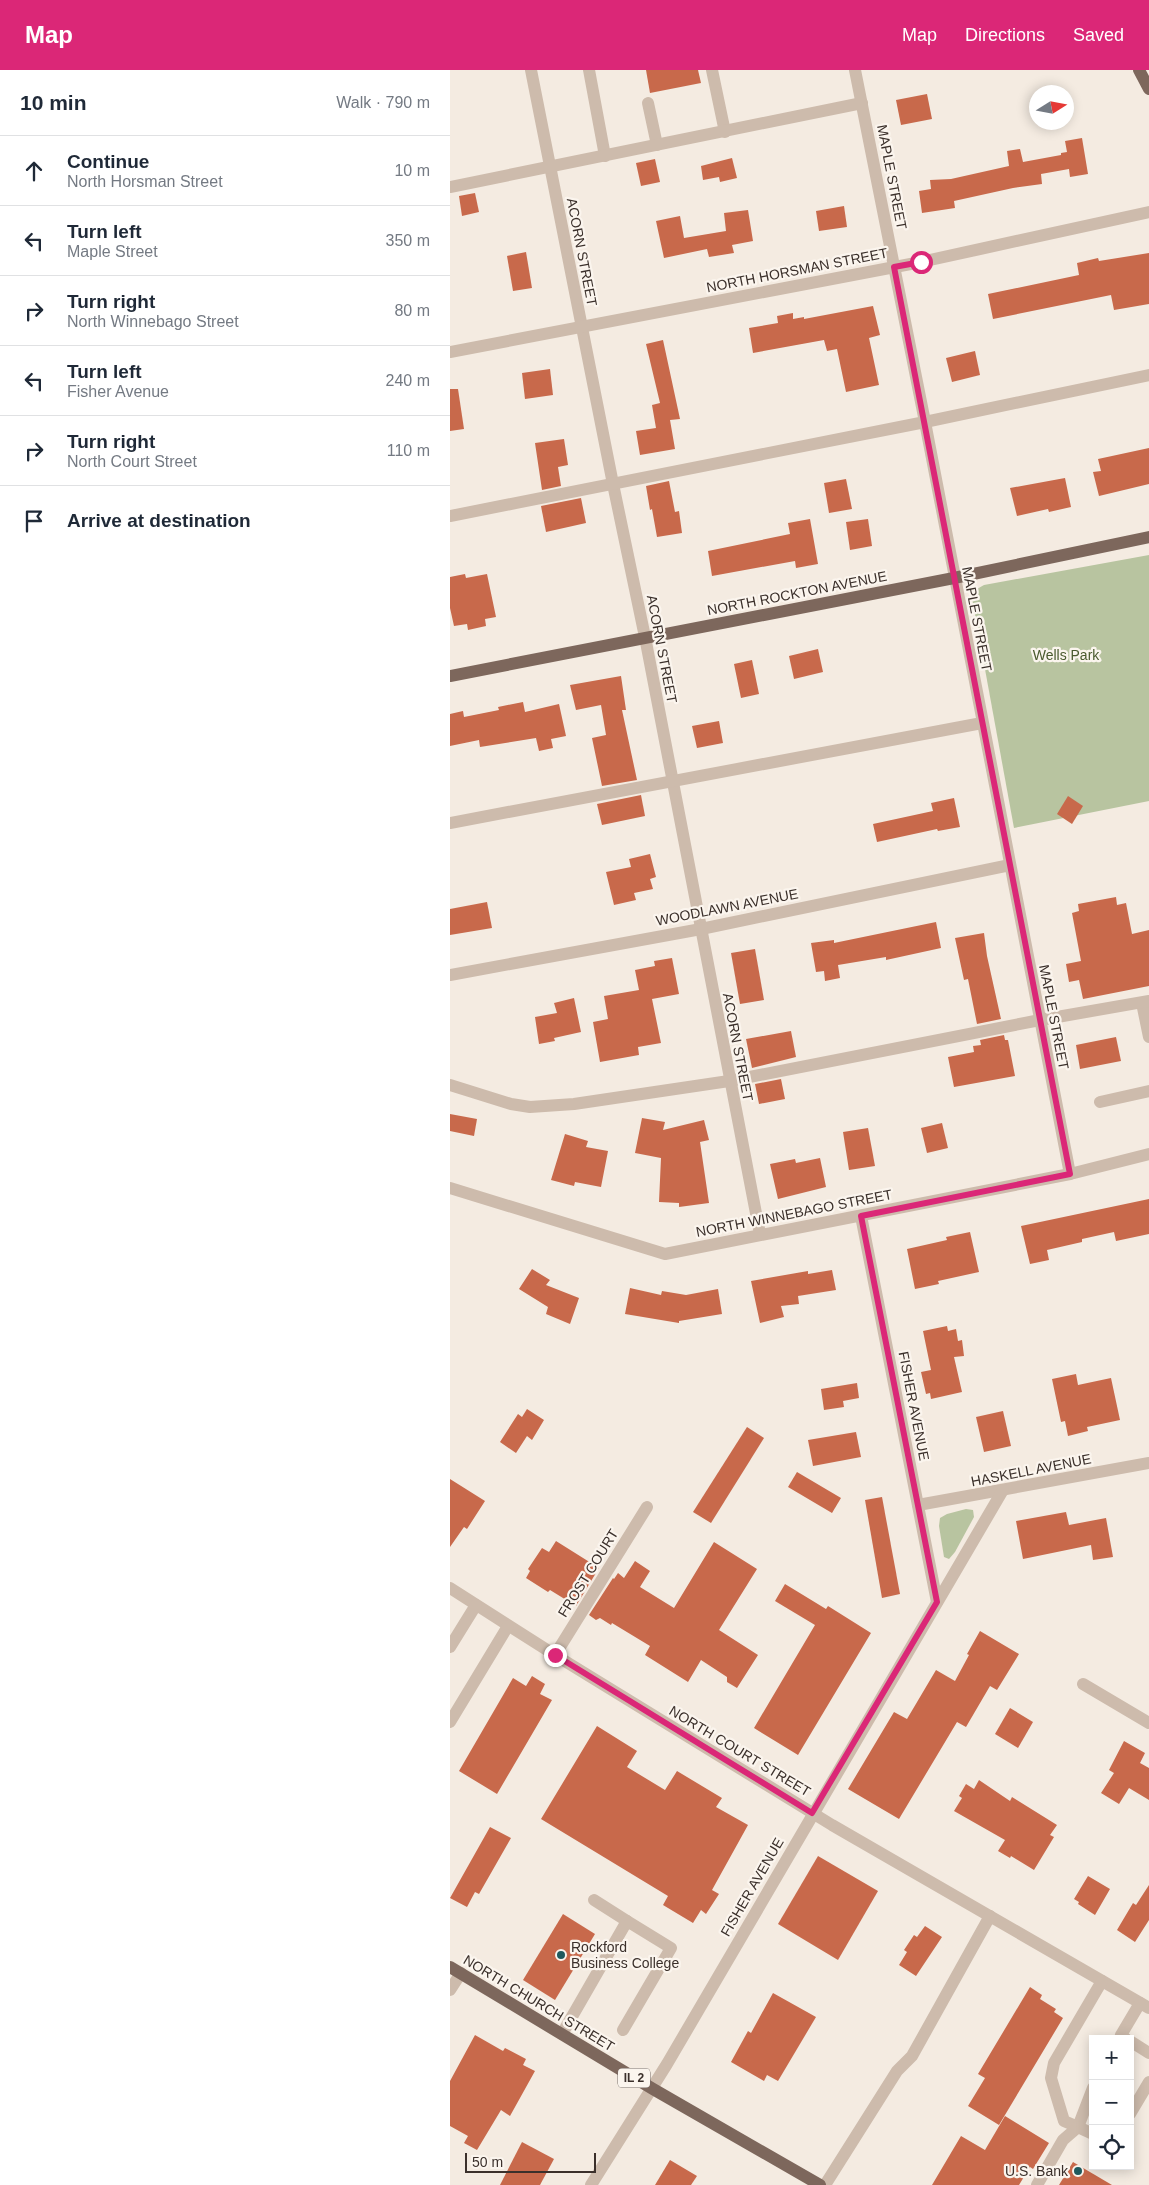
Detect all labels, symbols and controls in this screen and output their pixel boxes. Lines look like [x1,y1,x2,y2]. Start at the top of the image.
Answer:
text: Map [25,21,73,48]
text: Map [902,25,937,45]
text: Directions [965,25,1045,45]
text: Saved [1073,25,1124,45]
north arrow [1029,85,1074,130]
text: 10 min [20,91,87,114]
text: Walk · 790 m [336,94,430,111]
street label: MAPLE STREET [874,123,910,231]
text: Continue [67,151,149,172]
icon: ahead [20,157,48,185]
text: 10 m [394,162,430,179]
text: North Horsman Street [67,173,223,190]
street label: ACORN STREET [564,197,600,308]
text: Turn left [67,221,142,242]
icon: left [20,227,48,255]
text: 350 m [386,232,430,249]
text: Maple Street [67,243,158,260]
street label: NORTH HORSMAN STREET [705,244,889,295]
route start [910,251,933,274]
text: Turn right [67,291,155,312]
icon: right [20,297,48,325]
text: 80 m [394,302,430,319]
text: North Winnebago Street [67,313,239,330]
text: Turn left [67,361,142,382]
icon: left [20,367,48,395]
text: 240 m [386,372,430,389]
text: Fisher Avenue [67,383,169,400]
text: Turn right [67,431,155,452]
icon: right [20,437,48,465]
text: 110 m [387,442,430,459]
text: North Court Street [67,453,197,470]
icon: arrive [20,507,48,535]
text: Arrive at destination [67,510,251,531]
street label: MAPLE STREET [959,565,995,673]
street label: NORTH ROCKTON AVENUE [706,568,888,618]
street label: ACORN STREET [644,594,680,705]
park label: Wells Park [1033,647,1100,663]
street label: WOODLAWN AVENUE [654,885,800,929]
street label: MAPLE STREET [1036,963,1072,1071]
street label: ACORN STREET [720,992,756,1103]
street label: NORTH WINNEBAGO STREET [694,1186,894,1240]
street label: FISHER AVENUE [896,1350,932,1462]
street label: HASKELL AVENUE [970,1450,1092,1490]
street label: FROST COURT [555,1526,622,1620]
route end [544,1644,567,1667]
street label: NORTH COURT STREET [667,1702,814,1800]
street label: FISHER AVENUE [717,1835,787,1939]
place label: Rockford Business College [571,1939,679,1971]
marker: Rockford Business College [555,1949,567,1961]
street label: NORTH CHURCH STREET [461,1952,618,2055]
map controls [1089,2035,1134,2170]
button: + [1089,2035,1134,2080]
road number: IL 2 [618,2069,650,2088]
button: − [1089,2080,1134,2125]
button: locate [1089,2125,1134,2170]
scale bar [465,2150,596,2173]
text: 50 m [472,2154,503,2170]
place label: U.S. Bank [1005,2163,1069,2179]
marker: U.S. Bank [1072,2165,1084,2177]

